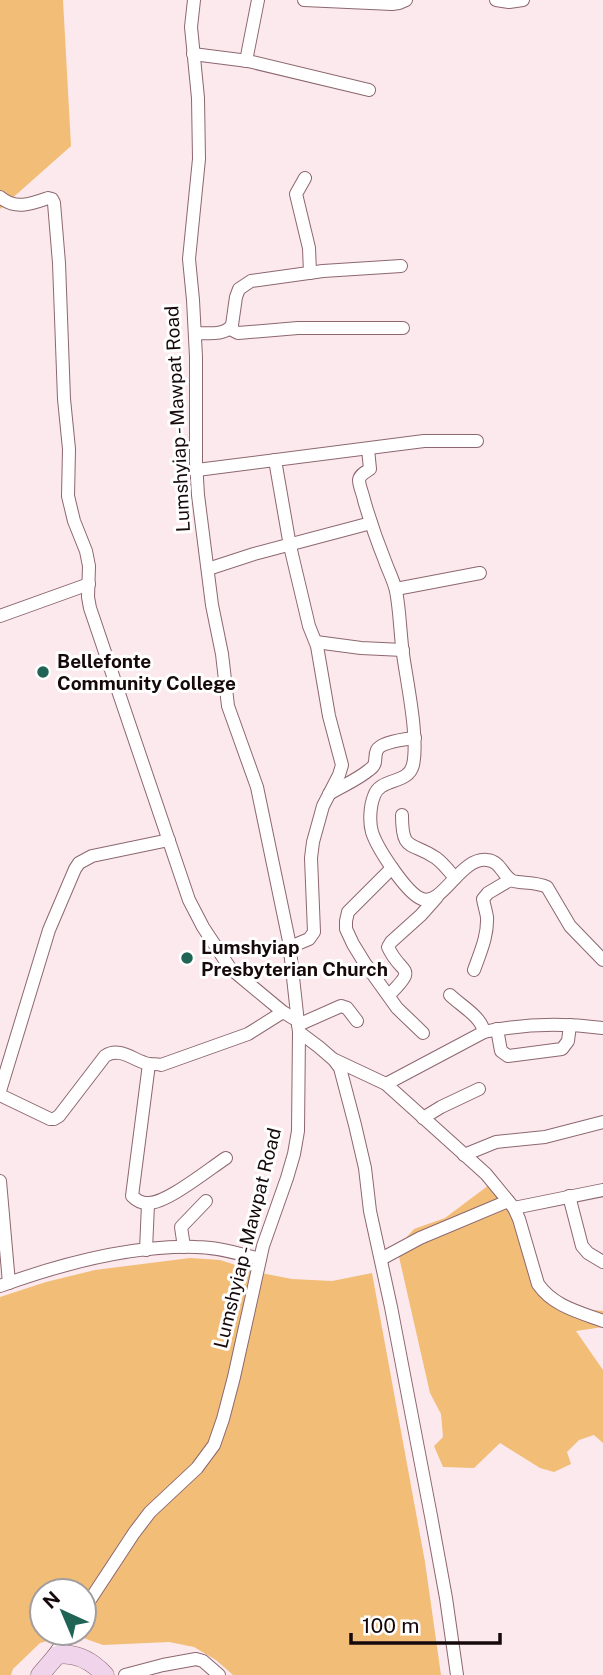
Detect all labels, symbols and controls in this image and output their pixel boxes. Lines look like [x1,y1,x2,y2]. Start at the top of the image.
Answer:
street label: Lumshyiap - Mawpat Road [160,305,194,533]
place label: Bellefonte Community College [57,650,236,694]
marker: Bellefonte Community College [35,664,51,680]
place label: Lumshyiap Presbyterian Church [201,936,388,980]
marker: Lumshyiap Presbyterian Church [179,950,195,966]
street label: Lumshyiap - Mawpat Road [209,1125,285,1351]
north arrow [28,1577,98,1647]
text: N [38,1587,64,1613]
scale bar [351,1602,500,1646]
text: 100 m [362,1613,419,1638]

